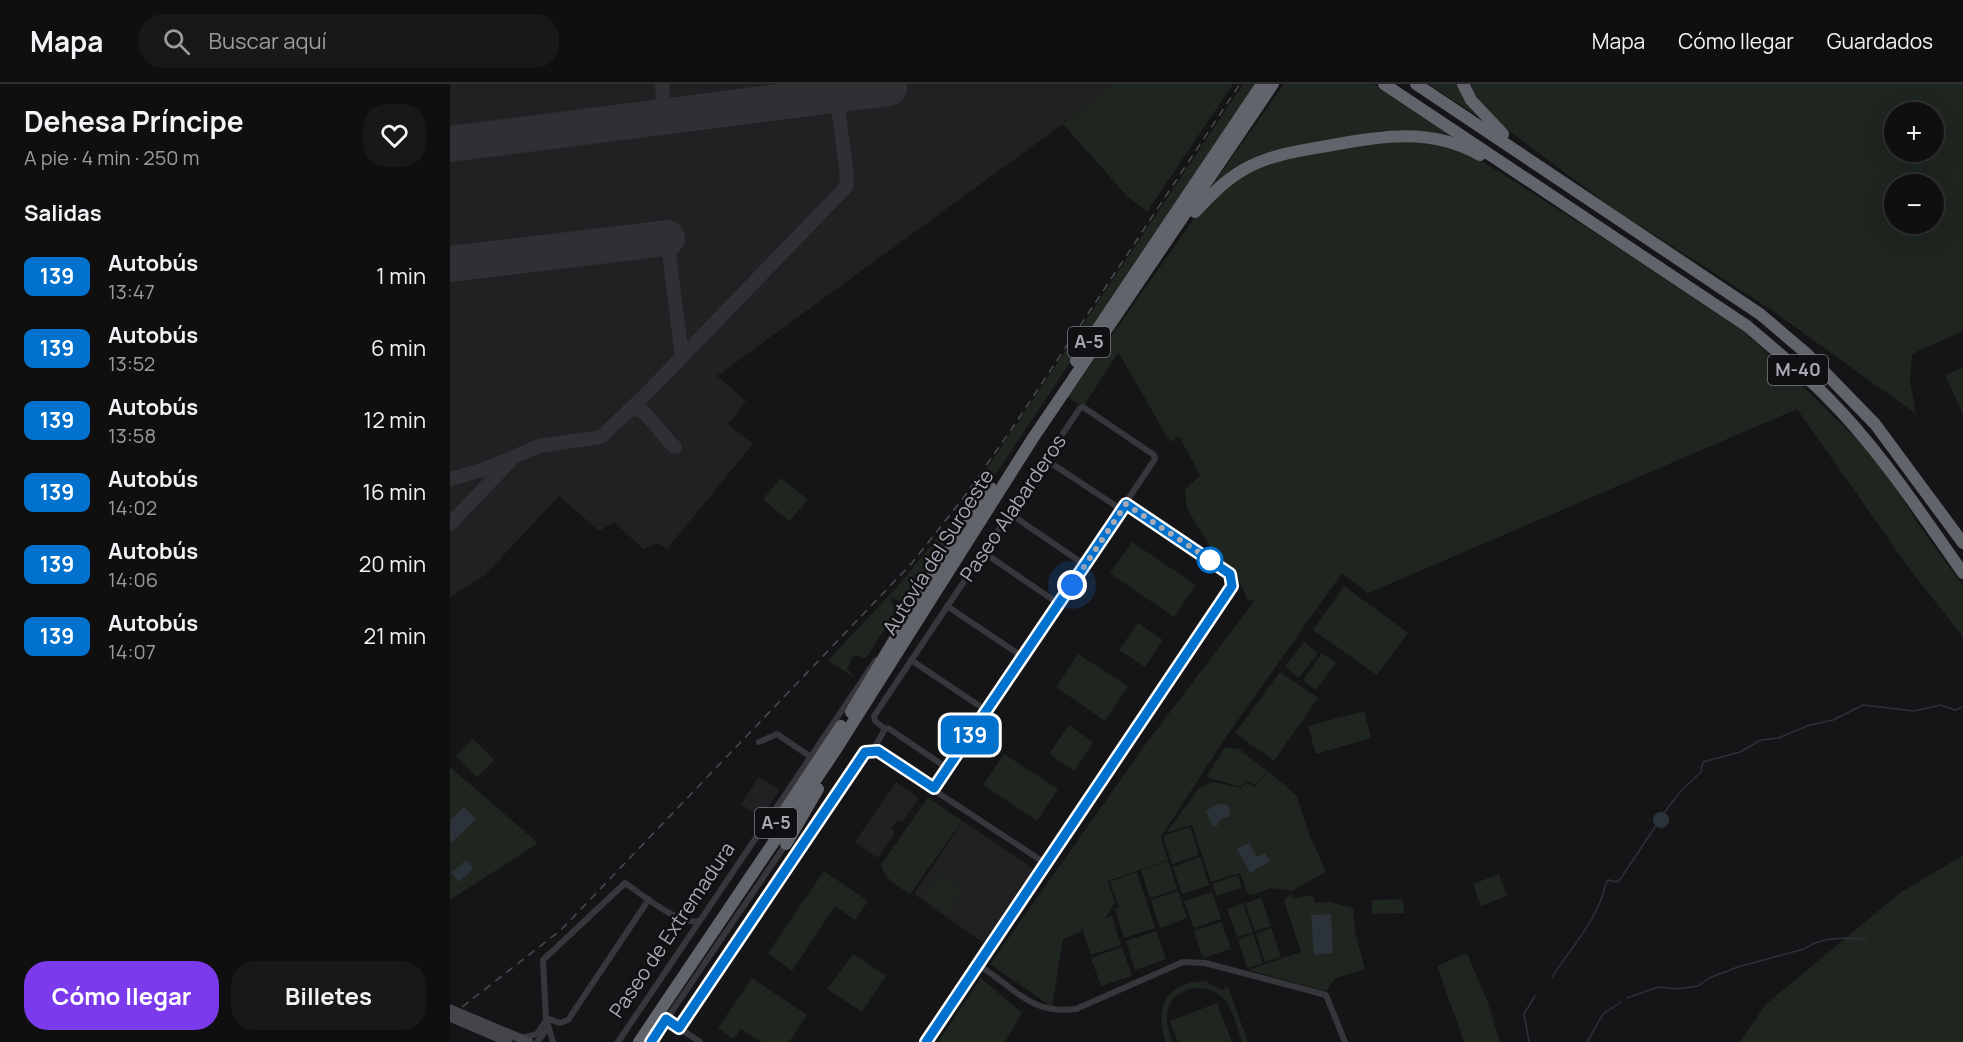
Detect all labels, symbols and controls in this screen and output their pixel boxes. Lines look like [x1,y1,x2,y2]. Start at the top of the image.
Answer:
search box [139,14,559,68]
text: Mapa [30,22,103,60]
icon: search [160,25,193,58]
text: Buscar aquí [208,26,327,56]
text: Mapa [1592,27,1645,55]
text: Cómo llegar [1678,27,1794,55]
text: Guardados [1827,27,1933,55]
text: Dehesa Príncipe [24,102,244,140]
map controls [1884,102,1944,234]
button: + [1884,102,1944,162]
button: heart [363,104,426,167]
text: A pie · 4 min · 250 m [24,144,199,171]
button: − [1884,174,1944,234]
text: Salidas [24,198,102,228]
text: Autobús [108,248,198,278]
text: 1 min [376,261,426,291]
text: 139 [40,262,74,290]
text: 13:47 [108,278,155,305]
text: Autobús [108,320,198,350]
road number: A-5 [1068,327,1110,357]
text: 6 min [371,333,426,363]
text: 139 [40,334,74,362]
text: 13:52 [108,350,155,377]
road number: M-40 [1768,355,1828,385]
text: Autobús [108,392,198,422]
text: 12 min [364,405,426,435]
text: 139 [40,406,74,434]
text: 13:58 [108,422,156,449]
street label: Paseo Alabarderos [953,429,1072,587]
text: Autobús [108,464,198,494]
street label: Autovía del Suroeste [876,464,999,640]
text: 16 min [363,477,426,507]
text: 139 [40,478,74,506]
text: 14:02 [108,494,157,521]
text: Autobús [108,536,198,566]
unlabelled marker [1197,547,1223,573]
text: 20 min [359,549,426,579]
text: 139 [40,550,74,578]
text: 14:06 [108,566,158,593]
your location [1057,570,1087,600]
text: Autobús [108,608,198,638]
text: 21 min [364,621,426,651]
text: 139 [40,622,74,650]
text: 14:07 [108,638,156,665]
line badge: 139 [936,716,1004,754]
text: 139 [953,721,987,749]
road number: A-5 [755,808,797,838]
street label: Paseo de Extremadura [603,837,740,1023]
button: Cómo llegar [24,961,219,1030]
button: Billetes [231,961,426,1030]

